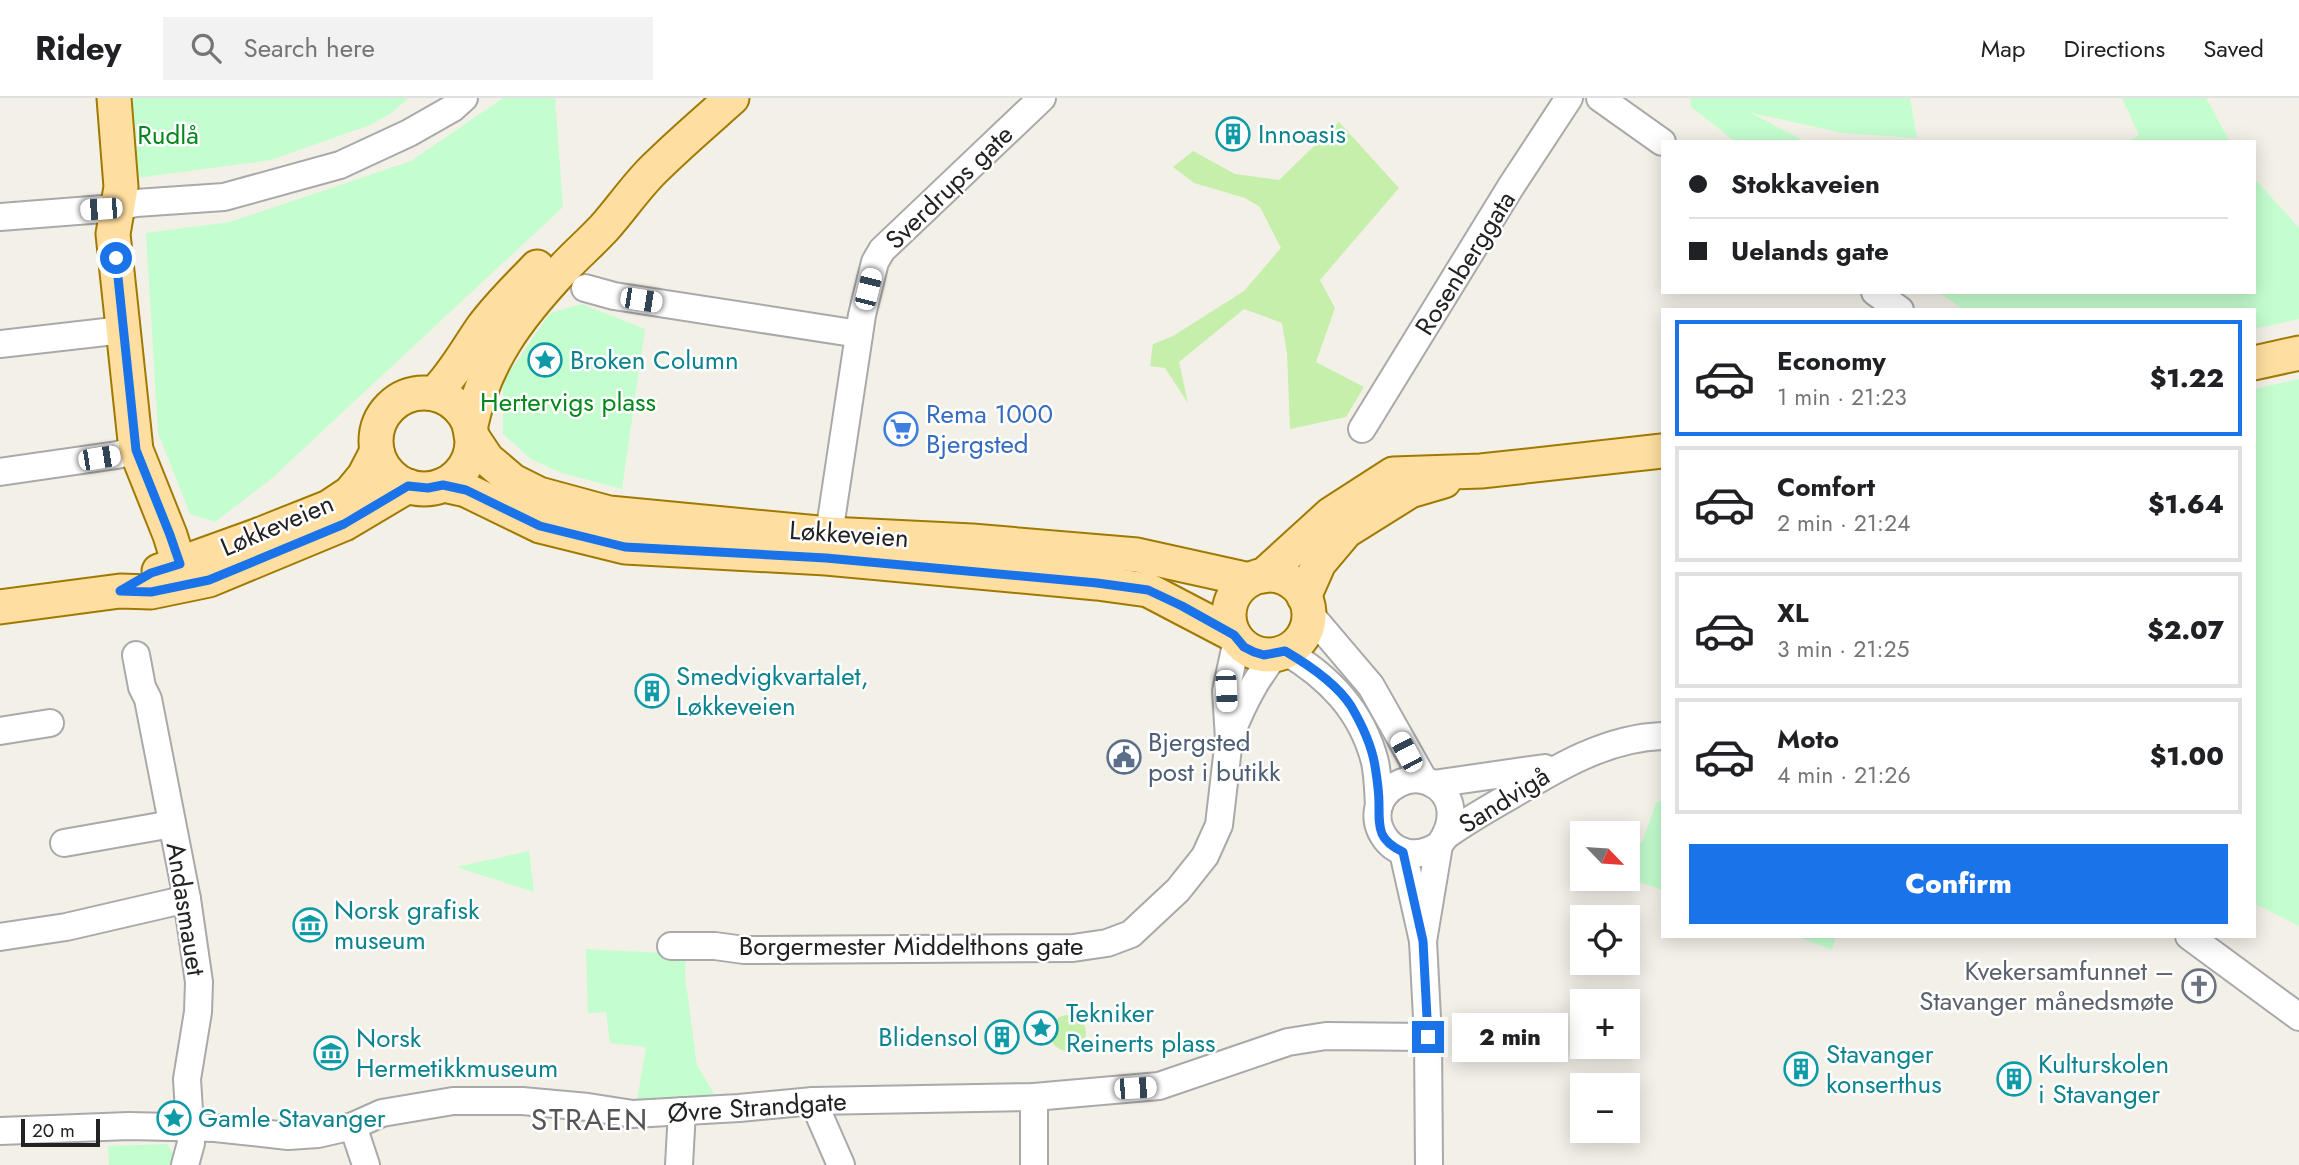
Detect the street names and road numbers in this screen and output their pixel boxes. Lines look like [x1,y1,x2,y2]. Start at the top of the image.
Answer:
street label: Sverdrups gate [876,116,1022,258]
street label: Rosenberggata [1405,183,1525,343]
street label: Løkkeveien [215,484,339,566]
street label: Løkkeveien [788,511,910,557]
street label: Sandvigå [1451,757,1557,843]
street label: Andasmauet [157,840,215,979]
street label: Borgermester Middelthons gate [739,927,1083,965]
street label: Øvre Strandgate [666,1082,848,1132]

